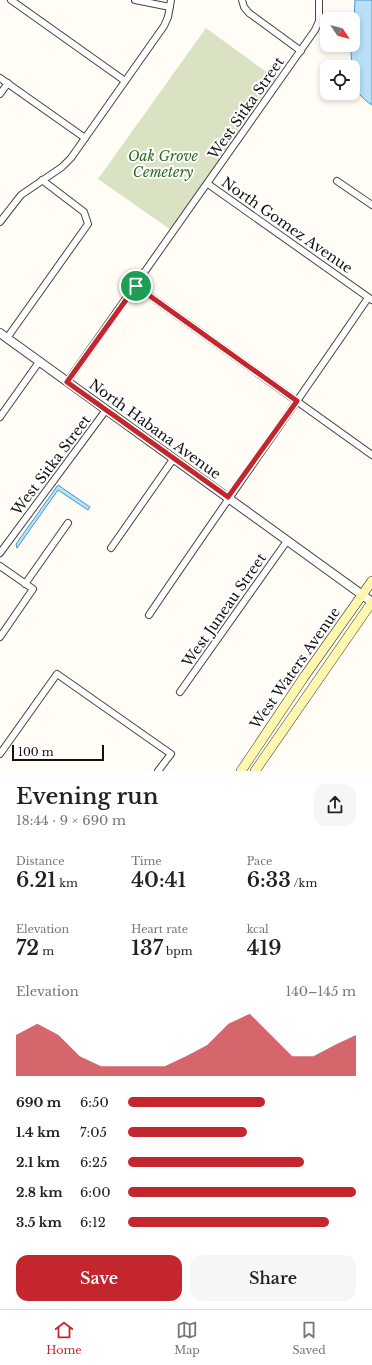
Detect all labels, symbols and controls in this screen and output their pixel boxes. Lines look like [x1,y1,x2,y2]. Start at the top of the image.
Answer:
north arrow [320,12,360,52]
map controls [320,12,360,100]
street label: West Sitka Street [203,53,288,163]
button: locate [320,60,360,100]
park label: Oak Grove Cemetery [128,147,199,181]
street label: North Gomez Avenue [218,173,356,277]
pin [119,269,153,303]
icon: arrive [125,275,147,297]
street label: North Habana Avenue [86,375,224,483]
street label: West Sitka Street [7,411,95,519]
street label: West Juneau Street [177,549,270,671]
street label: West Waters Avenue [246,604,344,733]
scale bar [12,743,104,762]
text: 100 m [18,745,54,759]
text: Evening run [16,783,158,810]
button: share [314,784,356,826]
text: 18:44 · 9 × 690 m [16,812,126,829]
text: Distance [16,854,65,868]
text: Time [131,854,162,868]
text: Pace [247,854,272,868]
text: 6.21 [16,868,56,892]
text: 40:41 [131,868,186,892]
text: 6:33 [247,868,291,892]
text: km [56,876,78,890]
text: /km [291,876,317,890]
text: Elevation [16,922,69,936]
text: Heart rate [131,922,188,936]
text: kcal [247,922,269,936]
text: 72 [16,936,39,960]
text: 137 [131,936,163,960]
text: 419 [247,936,282,960]
text: m [39,944,54,958]
text: bpm [163,944,193,958]
text: Elevation [16,983,79,1000]
text: 140–145 m [285,983,356,1000]
text: 690 m [16,1094,61,1111]
text: 6:50 [80,1094,109,1111]
text: 1.4 km [16,1124,60,1141]
text: 7:05 [80,1124,107,1141]
text: 2.1 km [16,1154,60,1171]
text: 6:25 [80,1154,107,1171]
text: 2.8 km [16,1184,63,1201]
text: 6:00 [80,1184,111,1201]
text: 3.5 km [16,1214,62,1231]
text: 6:12 [80,1214,106,1231]
button: Save [16,1255,182,1301]
button: Share [190,1255,356,1301]
tab: Home [46,1319,82,1357]
tab: Map [174,1319,200,1357]
tab: Saved [292,1319,326,1357]

